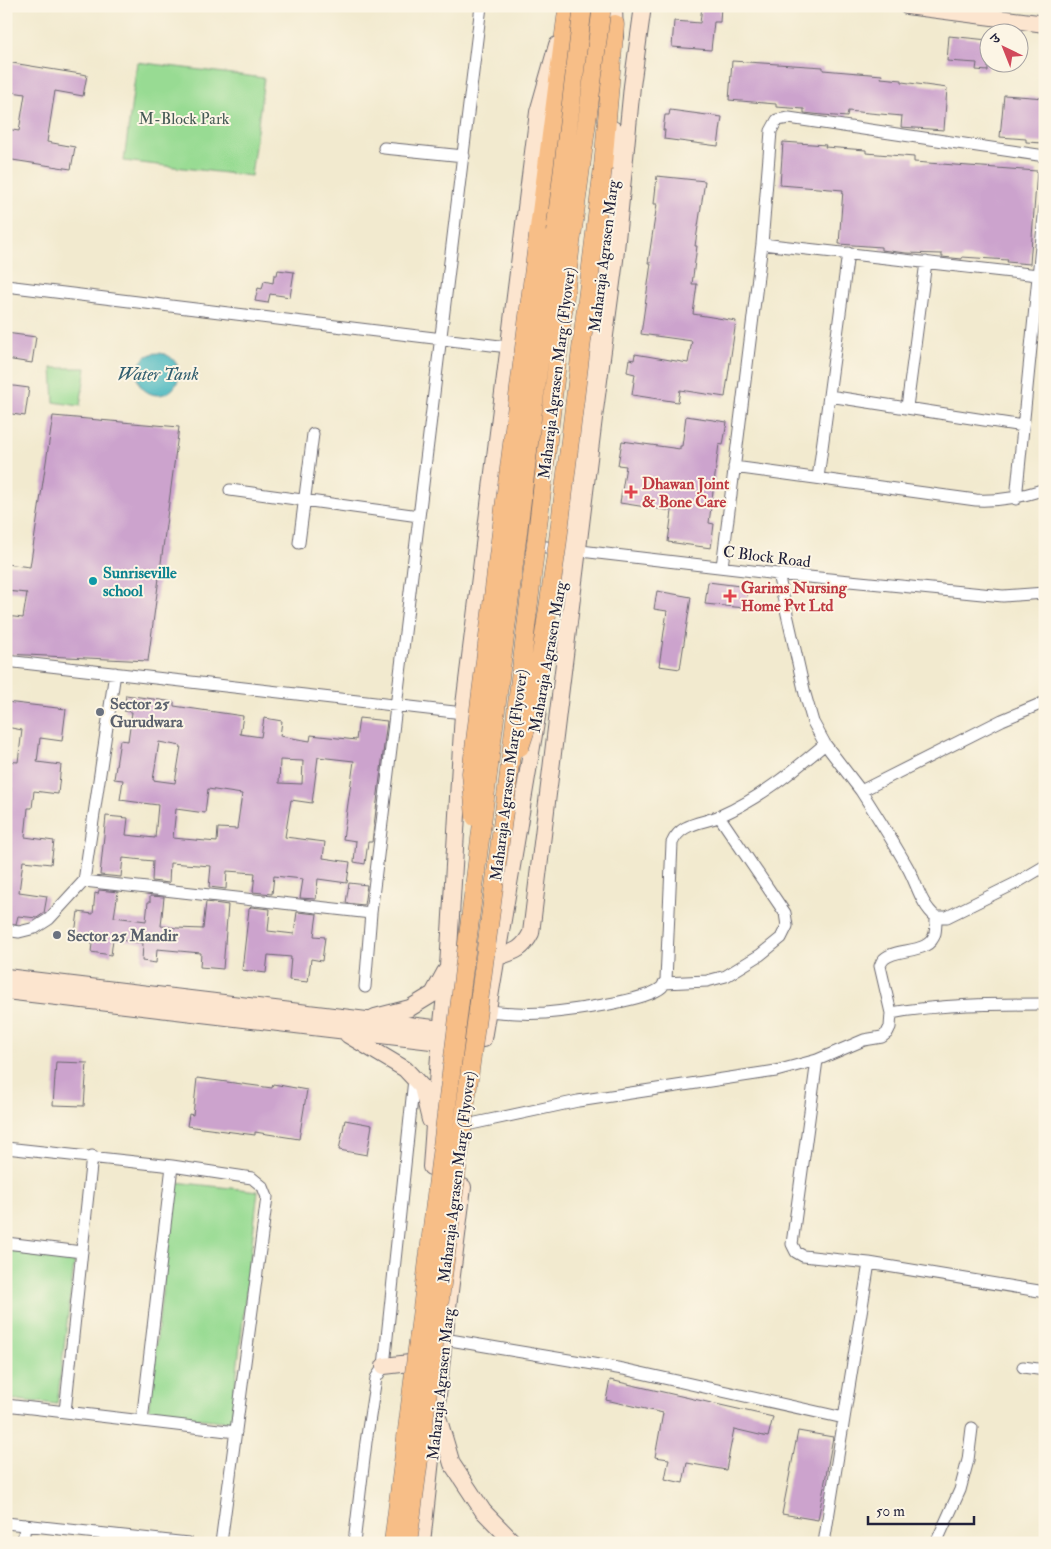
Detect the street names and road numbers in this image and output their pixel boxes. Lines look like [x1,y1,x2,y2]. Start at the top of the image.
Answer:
street label: Maharaja Agrasen Marg [585,178,623,333]
street label: Maharaja Agrasen Marg (Flyover) [534,266,580,480]
street label: C Block Road [722,542,812,572]
street label: Maharaja Agrasen Marg [525,579,571,734]
street label: Maharaja Agrasen Marg (Flyover) [486,668,532,882]
street label: Maharaja Agrasen Marg (Flyover) [434,1070,480,1284]
street label: Maharaja Agrasen Marg [423,1306,459,1461]

